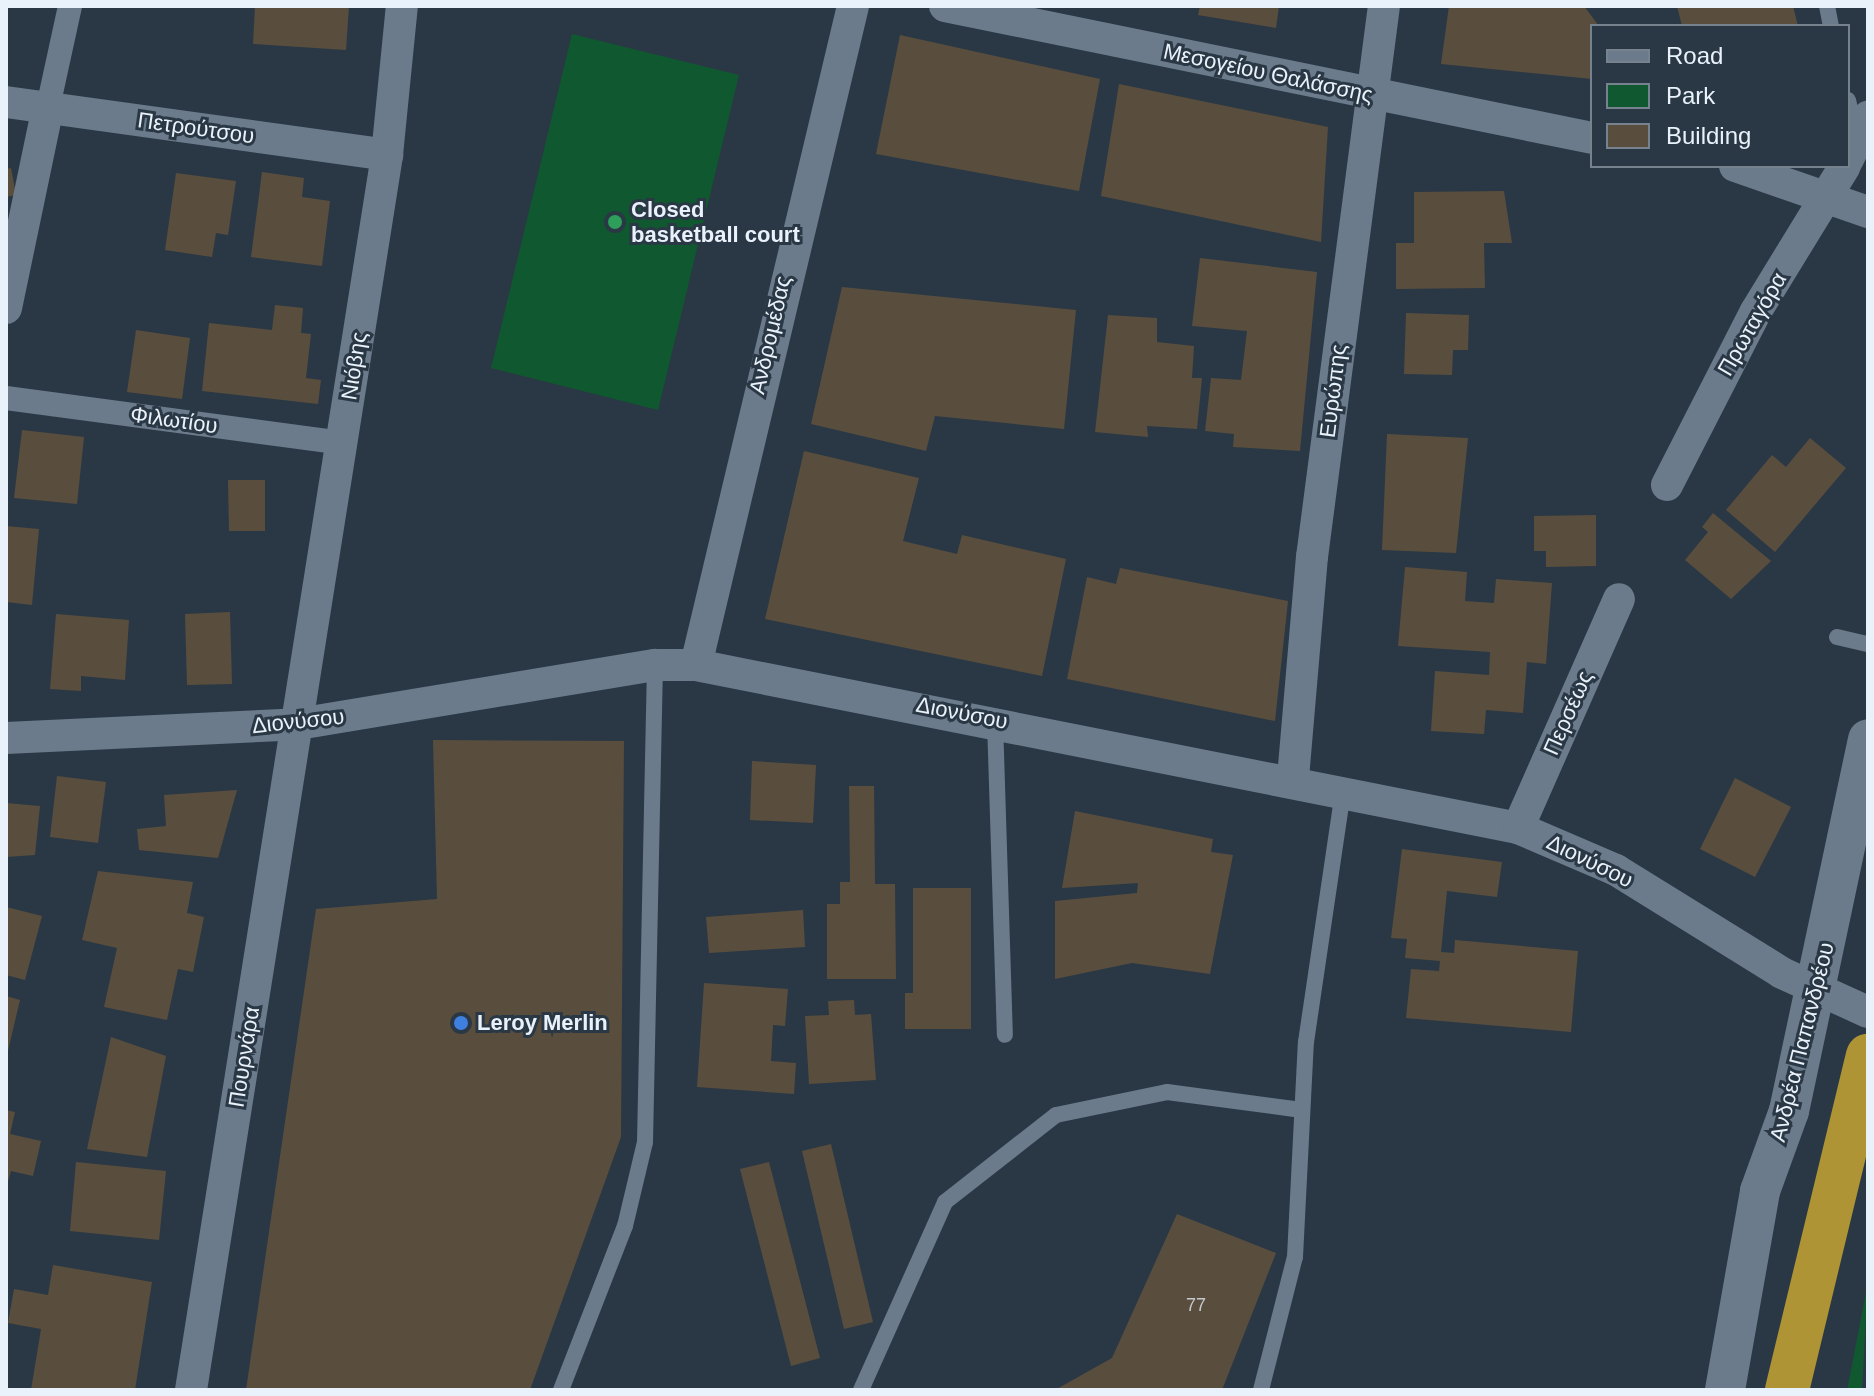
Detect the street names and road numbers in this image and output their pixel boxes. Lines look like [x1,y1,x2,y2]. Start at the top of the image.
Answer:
street label: Μεσογείου Θαλάσσης [1161,38,1375,108]
street label: Πετρούτσου [136,107,256,149]
street label: Πρωταγόρα [1712,268,1792,380]
street label: Ανδρομέδας [744,273,796,397]
street label: Νιόβης [336,330,372,402]
street label: Ευρώπης [1314,343,1352,439]
street label: Φιλωτίου [129,401,219,439]
street label: Περσέως [1538,667,1598,759]
street label: Διονύσου [914,691,1010,735]
street label: Διονύσου [251,703,345,739]
street label: Διονύσου [1543,829,1637,893]
street label: Ανδρέα Παπανδρέου [1764,939,1840,1145]
street label: Πουρνάρα [223,1005,265,1109]

